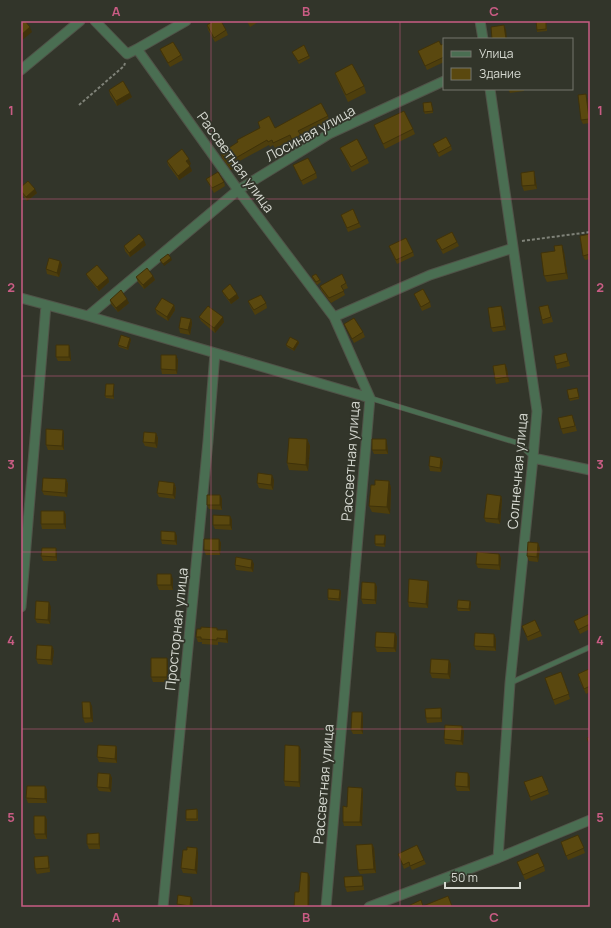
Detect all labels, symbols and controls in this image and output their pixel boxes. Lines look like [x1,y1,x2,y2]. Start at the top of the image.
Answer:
text: A [112,2,121,20]
text: B [302,2,310,20]
text: C [489,2,499,20]
legend [443,38,573,90]
text: Улица [479,45,513,62]
text: Здание [479,65,521,82]
street label: Лосиная улица [262,100,358,166]
text: 1 [8,101,14,119]
text: 1 [597,101,603,119]
street label: Рассветная улица [193,108,279,216]
text: 2 [7,278,15,296]
text: 2 [596,278,604,296]
street label: Рассветная улица [336,400,364,522]
street label: Солнечная улица [502,412,532,530]
text: 3 [7,455,15,473]
text: 3 [596,455,604,473]
street label: Просторная улица [160,567,192,691]
text: 4 [7,631,15,649]
text: 4 [596,631,604,649]
street label: Рассветная улица [308,723,338,845]
text: 5 [7,808,15,826]
text: 5 [596,808,604,826]
scale bar [445,864,520,890]
text: 50 m [451,869,478,886]
text: A [112,908,121,926]
text: B [302,908,310,926]
text: C [489,908,499,926]

